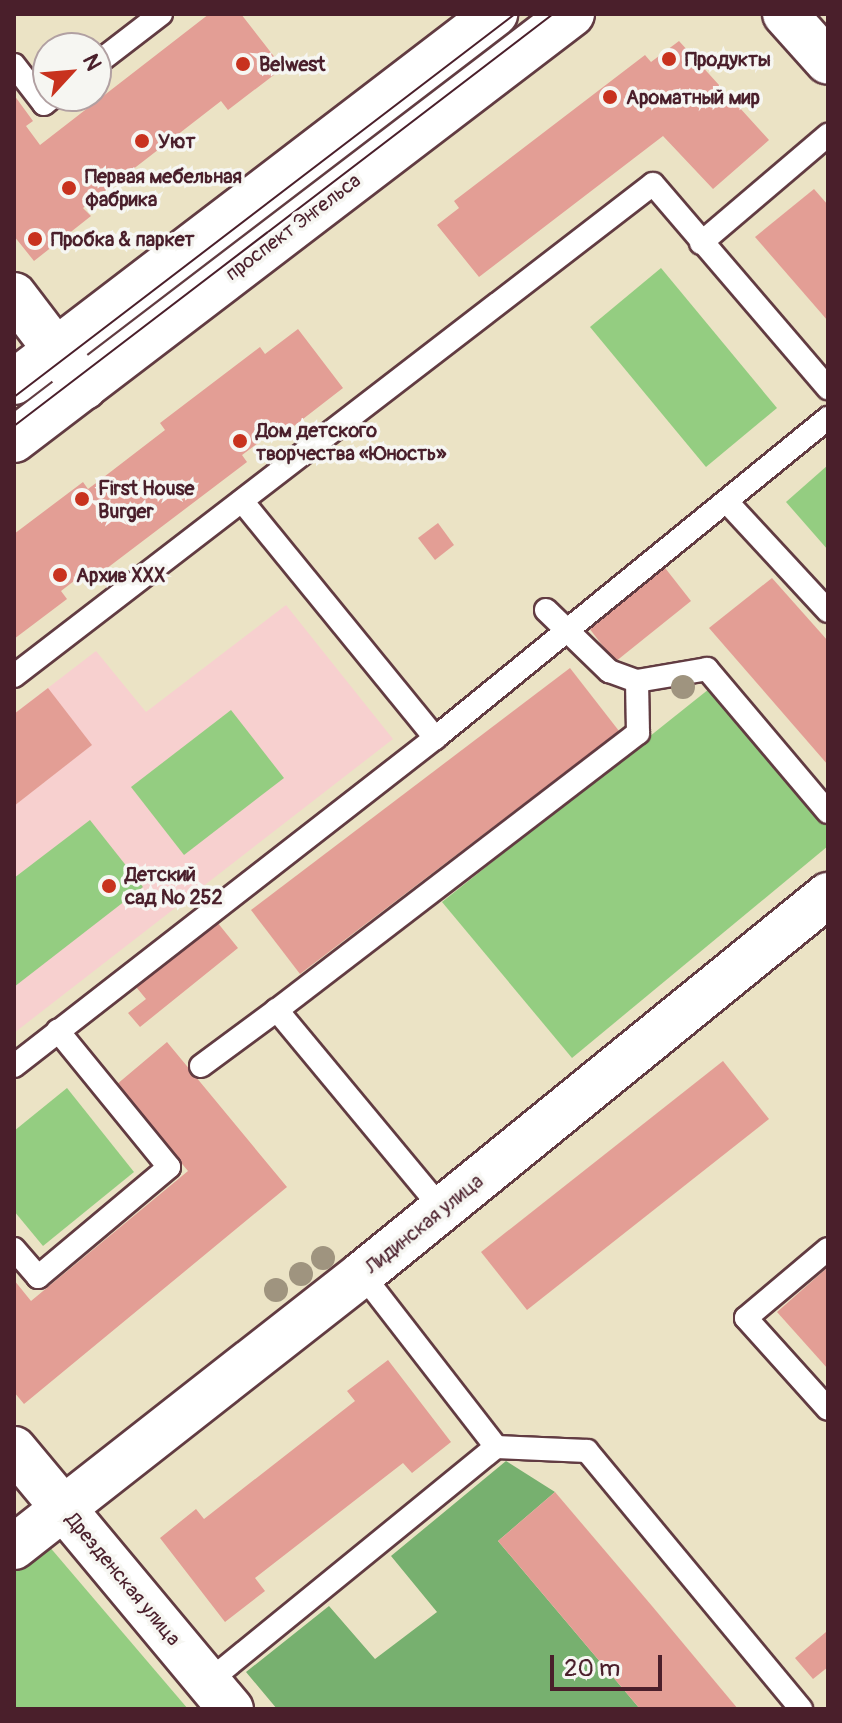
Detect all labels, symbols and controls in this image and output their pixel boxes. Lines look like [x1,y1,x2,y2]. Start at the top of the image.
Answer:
north arrow [32,32,112,112]
place label: Продукты [685,47,771,71]
text: N [76,50,108,75]
marker: Продукты [660,50,678,68]
place label: Belwest [259,52,325,76]
marker: Belwest [234,55,252,73]
place label: Ароматный мир [626,85,760,109]
marker: Ароматный мир [601,88,619,106]
place label: Уют [158,129,196,153]
marker: Уют [133,132,151,150]
place label: Первая мебельная фабрика [85,164,242,211]
street label: проспект Энгельса [221,168,365,286]
marker: Первая мебельная фабрика [60,179,78,197]
place label: Пробка & паркет [51,227,195,251]
marker: Пробка & паркет [26,230,44,248]
place label: Дом детского творчества «Юность» [256,418,446,465]
marker: Дом детского творчества «Юность» [231,432,249,450]
place label: First House Burger [98,476,194,523]
marker: First House Burger [73,490,91,508]
place label: Архив XXX [76,563,166,587]
marker: Архив XXX [51,566,69,584]
place label: Детский сад № 252 [125,862,223,909]
marker: Детский сад № 252 [100,877,118,895]
street label: Лидинская улица [360,1169,488,1279]
street label: Дрезденская улица [60,1508,186,1650]
scale bar [554,1639,666,1689]
text: 20 m [564,1654,620,1683]

